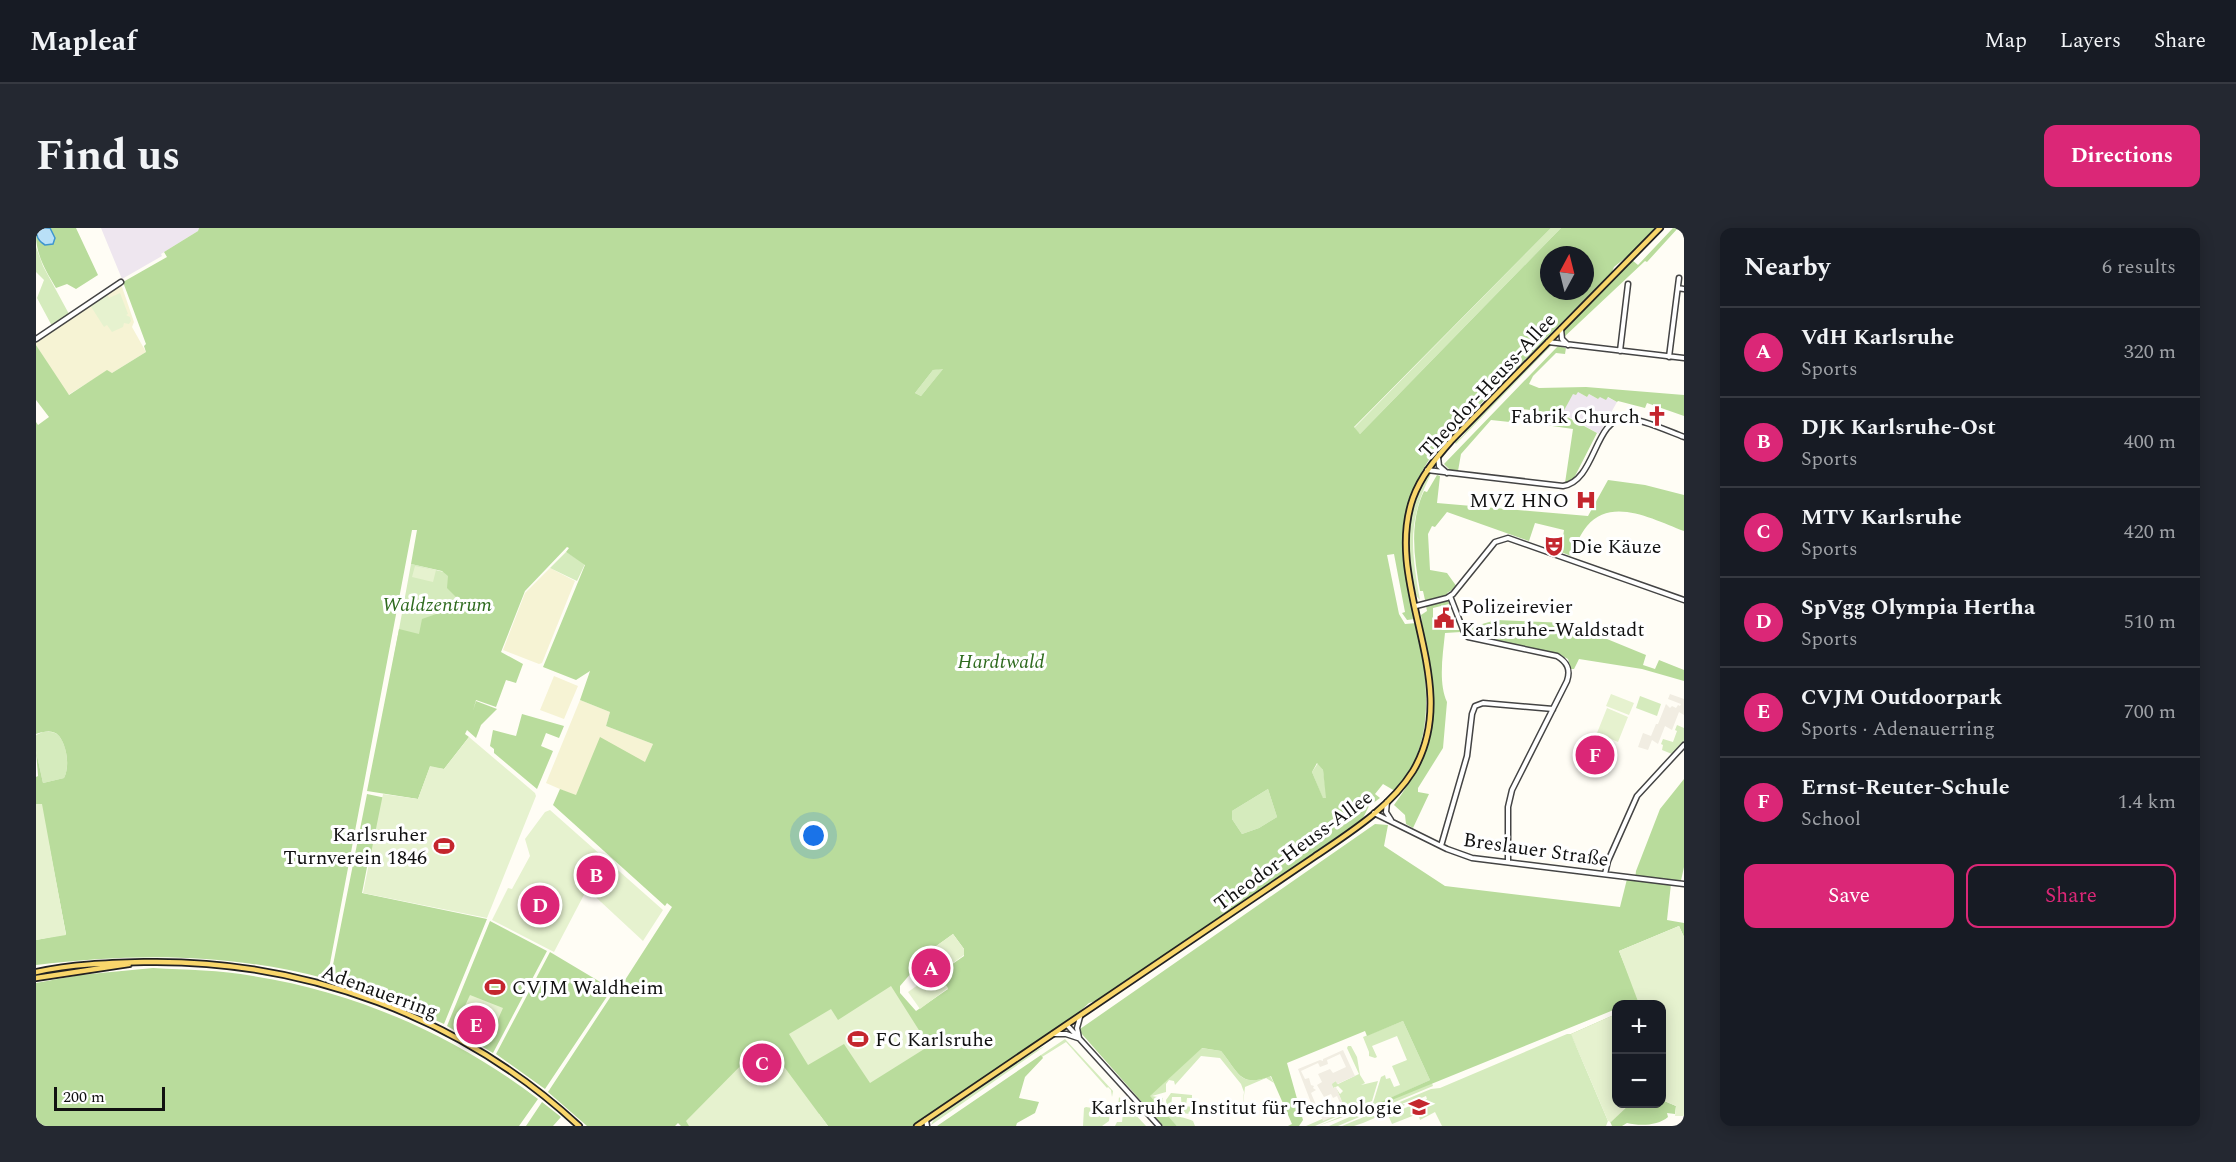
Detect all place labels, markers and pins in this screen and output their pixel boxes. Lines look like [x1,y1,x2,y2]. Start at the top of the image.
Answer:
place label: Fabrik Church [1510,402,1640,432]
church icon: Fabrik Church [1645,404,1669,428]
place label: MVZ HNO [1469,486,1569,516]
hospital icon: MVZ HNO [1574,488,1598,512]
place label: Die Käuze [1571,532,1662,562]
theatre icon: Die Käuze [1542,534,1566,558]
place label: Polizeirevier Karlsruhe-Waldstadt [1461,592,1645,645]
public building icon: Polizeirevier Karlsruhe-Waldstadt [1432,606,1456,630]
pin: F [1576,732,1614,778]
place label: Karlsruher Turnverein 1846 [283,820,427,873]
sports icon: Karlsruher Turnverein 1846 [432,834,456,858]
pin: B [576,852,616,898]
pin: D [520,882,560,928]
pin: A [912,946,950,990]
place label: CVJM Waldheim [512,973,664,1003]
sports icon: CVJM Waldheim [483,975,507,999]
pin: E [456,1002,496,1048]
place label: FC Karlsruhe [875,1025,994,1055]
sports icon: FC Karlsruhe [846,1027,870,1051]
pin: C [742,1040,782,1086]
place label: Karlsruher Institut für Technologie [1090,1093,1402,1123]
school or university icon: Karlsruher Institut für Technologie [1407,1095,1431,1119]

